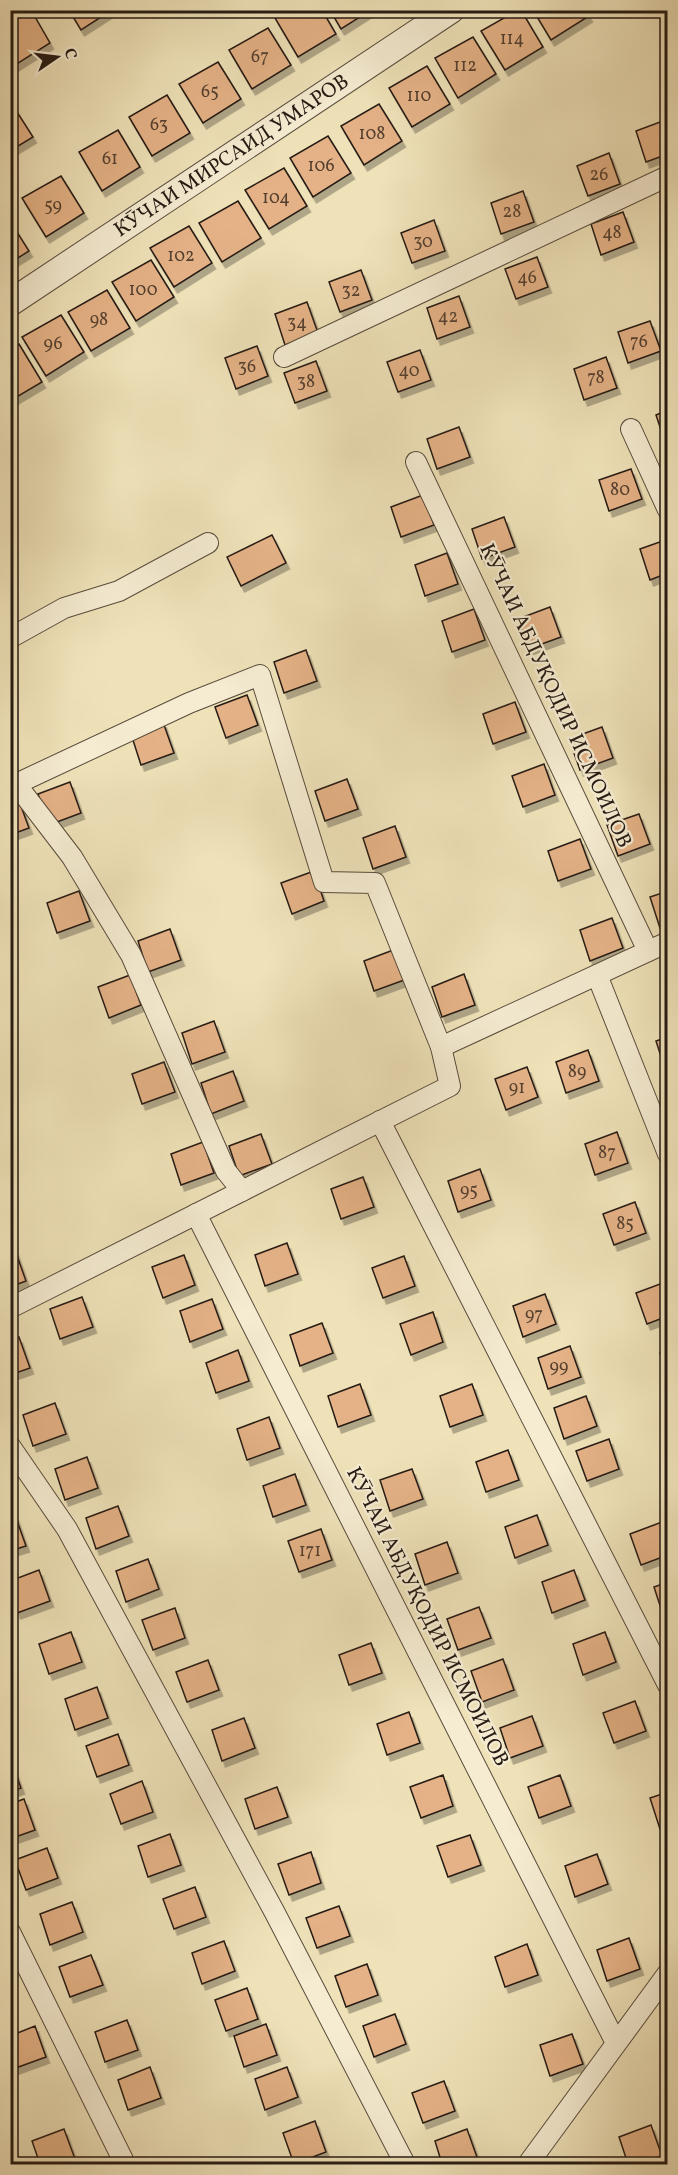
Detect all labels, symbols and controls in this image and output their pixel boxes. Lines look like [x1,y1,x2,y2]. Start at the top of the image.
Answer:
north arrow [27,27,87,87]
house number: 114 [500,27,524,52]
house number: 67 [251,45,269,70]
text: С [58,46,82,62]
house number: 112 [453,54,477,79]
street label: КӮЧАИ МИРСАИД УМАРОВ [108,67,355,244]
house number: 65 [201,80,219,105]
house number: 110 [407,84,432,109]
house number: 63 [150,113,168,138]
house number: 108 [359,122,385,147]
house number: 61 [102,147,118,172]
house number: 106 [307,154,335,179]
house number: 26 [590,163,608,188]
house number: 104 [262,186,290,211]
house number: 59 [44,194,62,219]
house number: 28 [503,200,521,225]
house number: 48 [602,221,622,246]
house number: 30 [413,230,433,255]
house number: 102 [167,244,195,269]
house number: 46 [517,266,537,291]
house number: 100 [129,278,158,303]
house number: 32 [342,279,360,304]
house number: 42 [438,305,458,330]
house number: 98 [90,308,108,333]
house number: 34 [287,311,307,336]
house number: 76 [630,330,648,355]
house number: 96 [43,332,63,357]
house number: 36 [238,355,256,380]
house number: 40 [398,359,420,384]
house number: 78 [587,366,605,391]
house number: 38 [297,370,315,395]
house number: 80 [610,478,630,503]
street label: КӮЧАИ АБДУҚОДИР ИСМОИЛОВ [472,539,638,853]
house number: 89 [568,1060,586,1085]
house number: 91 [509,1076,525,1101]
house number: 87 [598,1141,616,1166]
house number: 95 [460,1179,478,1204]
house number: 85 [616,1212,634,1237]
house number: 97 [525,1303,543,1328]
house number: 99 [550,1355,568,1380]
street label: КӮЧАИ АБДУҚОДИР ИСМОИЛОВ [339,1462,515,1772]
house number: 171 [299,1539,321,1564]

